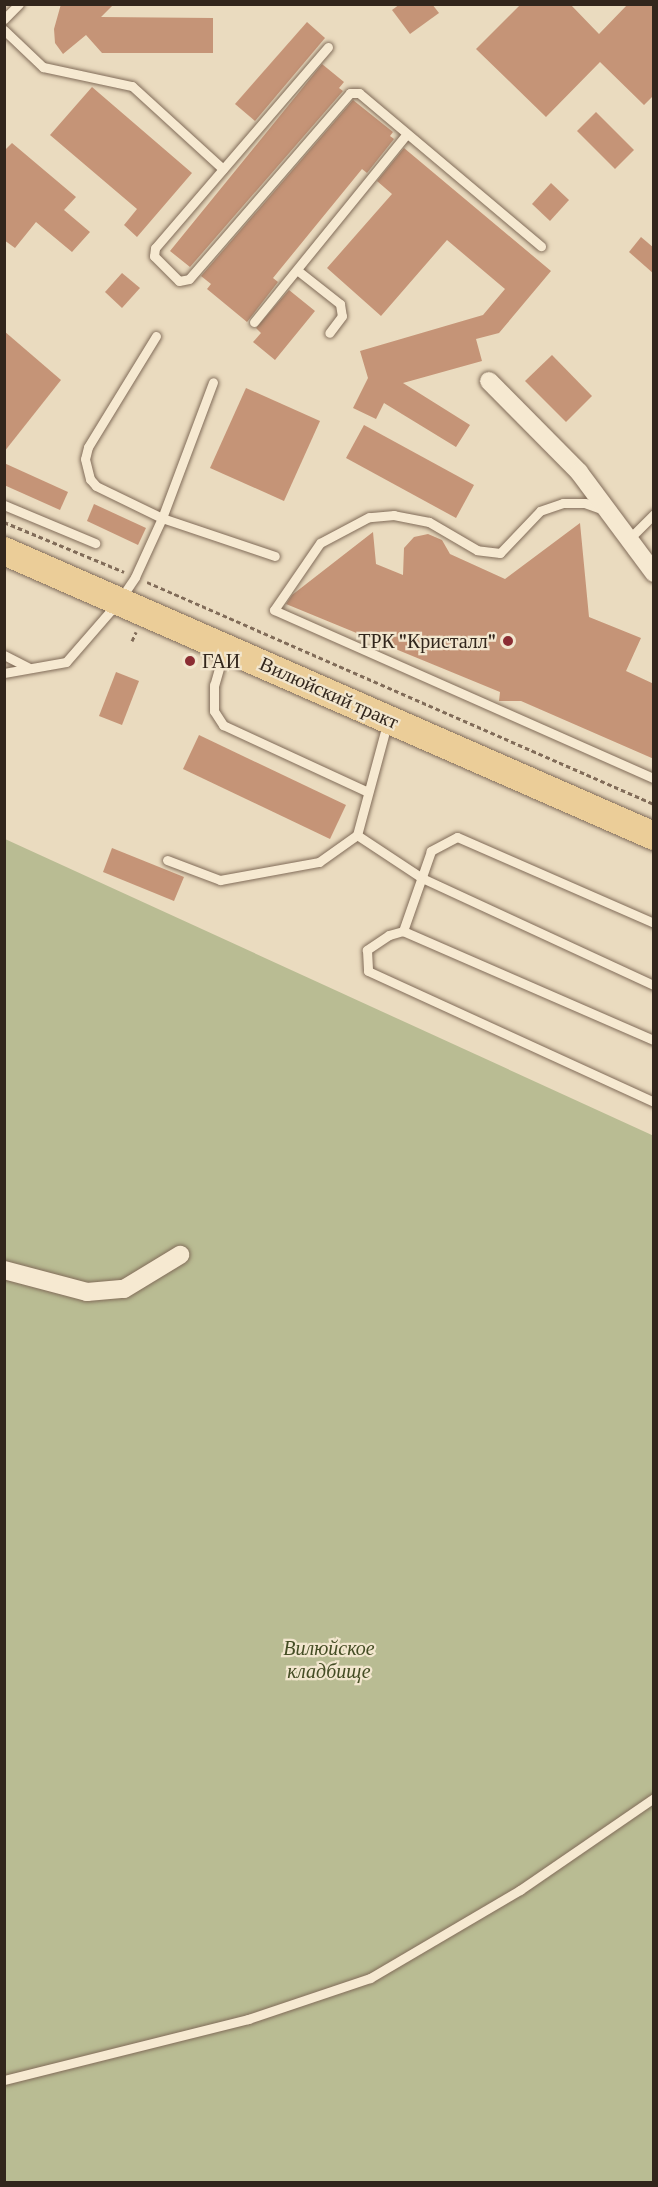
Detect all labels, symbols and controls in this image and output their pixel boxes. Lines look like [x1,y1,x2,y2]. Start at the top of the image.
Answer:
place label: ТРК "Кристалл" [358,629,496,653]
marker: ТРК "Кристалл" [501,634,515,648]
place label: ГАИ [202,649,240,673]
street label: Вилюйский тракт [256,652,402,734]
marker: ГАИ [183,654,197,668]
park label: Вилюйское кладбище [283,1636,375,1683]

